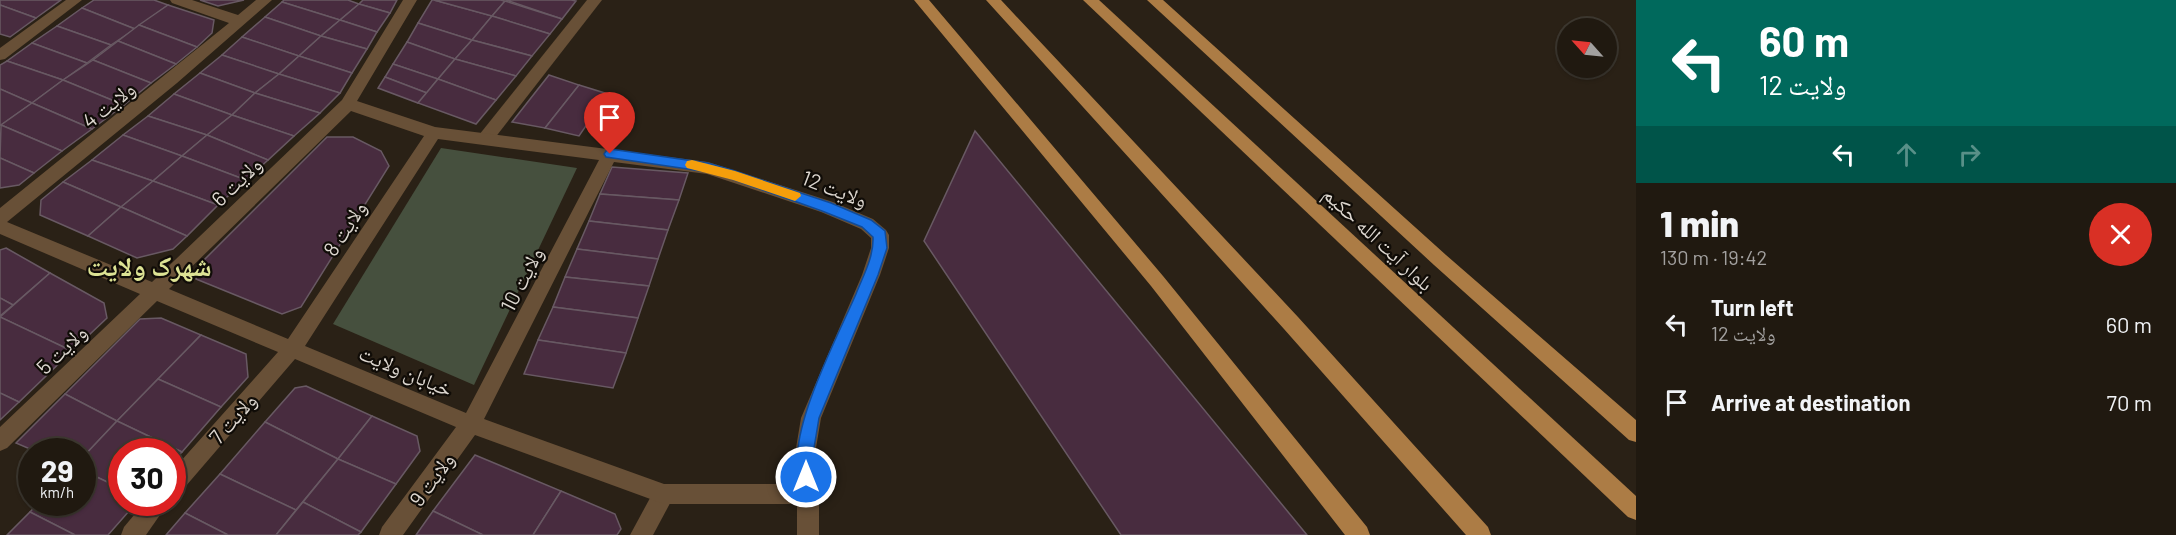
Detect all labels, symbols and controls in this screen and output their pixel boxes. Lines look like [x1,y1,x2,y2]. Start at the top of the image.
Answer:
text: 60 m [1759,15,1849,65]
north arrow [1557,18,1617,78]
map controls [1557,18,1617,78]
icon: left [1660,24,1738,102]
text: ولایت 12 [1759,68,1846,100]
street label: ولایت 4 [76,75,140,133]
pin [584,92,635,154]
icon: arrive [593,101,626,134]
icon: left [1827,138,1860,171]
icon: ahead [1890,138,1923,171]
icon: right [1953,138,1986,171]
street label: ولایت 6 [206,151,267,211]
street label: ولایت 12 [799,164,871,212]
street label: بلوار آیت الله حکیم [1317,181,1439,298]
street label: ولایت 8 [317,196,371,260]
text: 1 min [1660,201,1739,244]
button: close [2089,203,2152,266]
street label: ولایت 10 [494,243,548,315]
text: 130 m · 19:42 [1660,245,1767,269]
district label: شهرک ولایت [86,249,212,282]
text: Turn left [1711,294,1794,320]
icon: left [1660,308,1693,341]
text: 60 m [2106,311,2152,337]
street label: ولایت 5 [31,319,92,379]
text: ولایت 12 [1711,321,1776,345]
street label: خیابان ولایت [355,339,456,402]
icon: arrive [1660,386,1693,419]
street label: ولایت 7 [203,387,261,449]
text: Arrive at destination [1711,389,1910,415]
text: 70 m [2107,389,2152,415]
speed limit sign: 30 [108,438,186,516]
position arrow [774,445,838,509]
street label: ولایت 9 [403,447,459,511]
text: 29 [41,452,73,488]
text: km/h [40,483,74,501]

